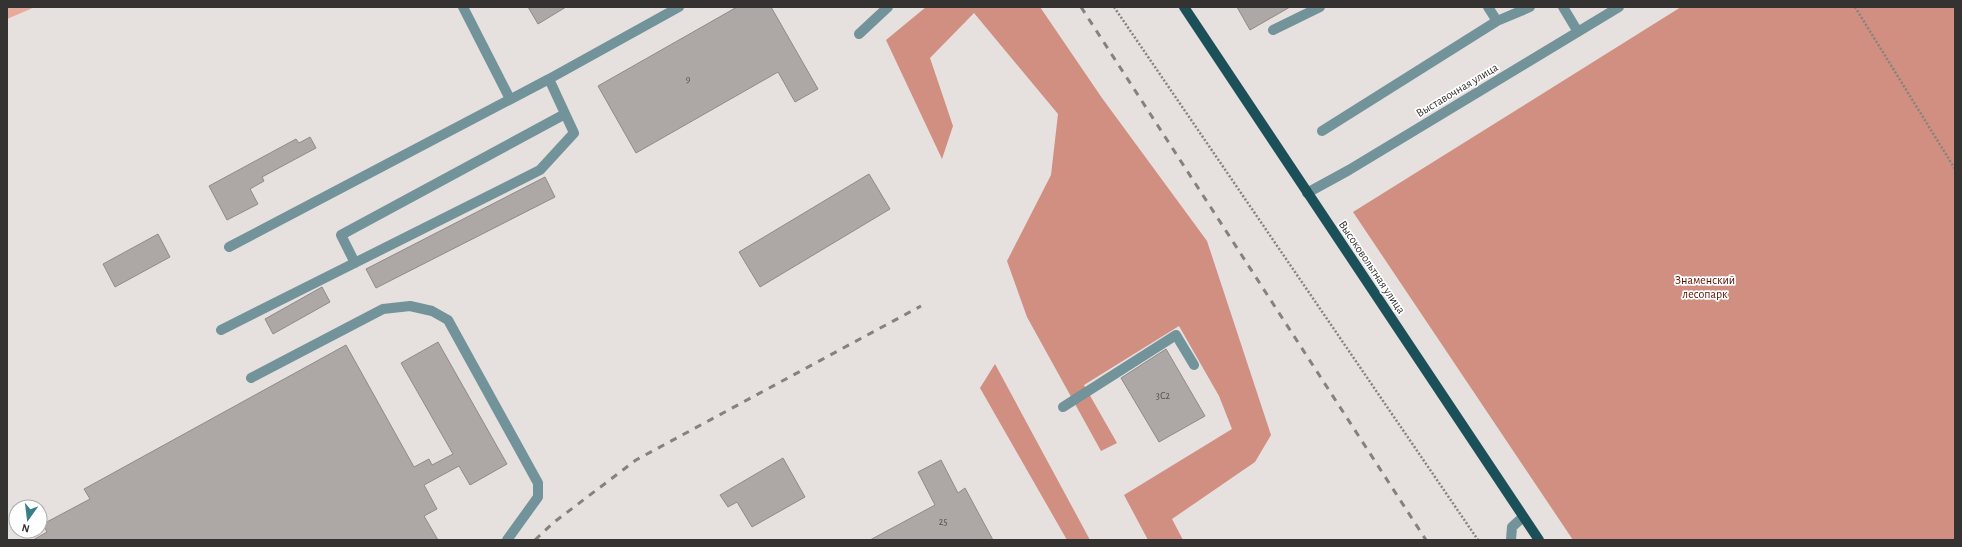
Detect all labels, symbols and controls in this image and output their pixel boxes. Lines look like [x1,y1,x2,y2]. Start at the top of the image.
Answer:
street label: Выставочная улица [1414,61,1501,120]
house number: 9 [686,74,691,84]
street label: Высоковольтная улица [1336,218,1408,317]
park label: Знаменский лесопарк [1675,274,1735,300]
house number: 3С2 [1156,391,1171,401]
north arrow [8,499,48,539]
house number: 25 [939,517,947,527]
text: N [21,522,31,534]

